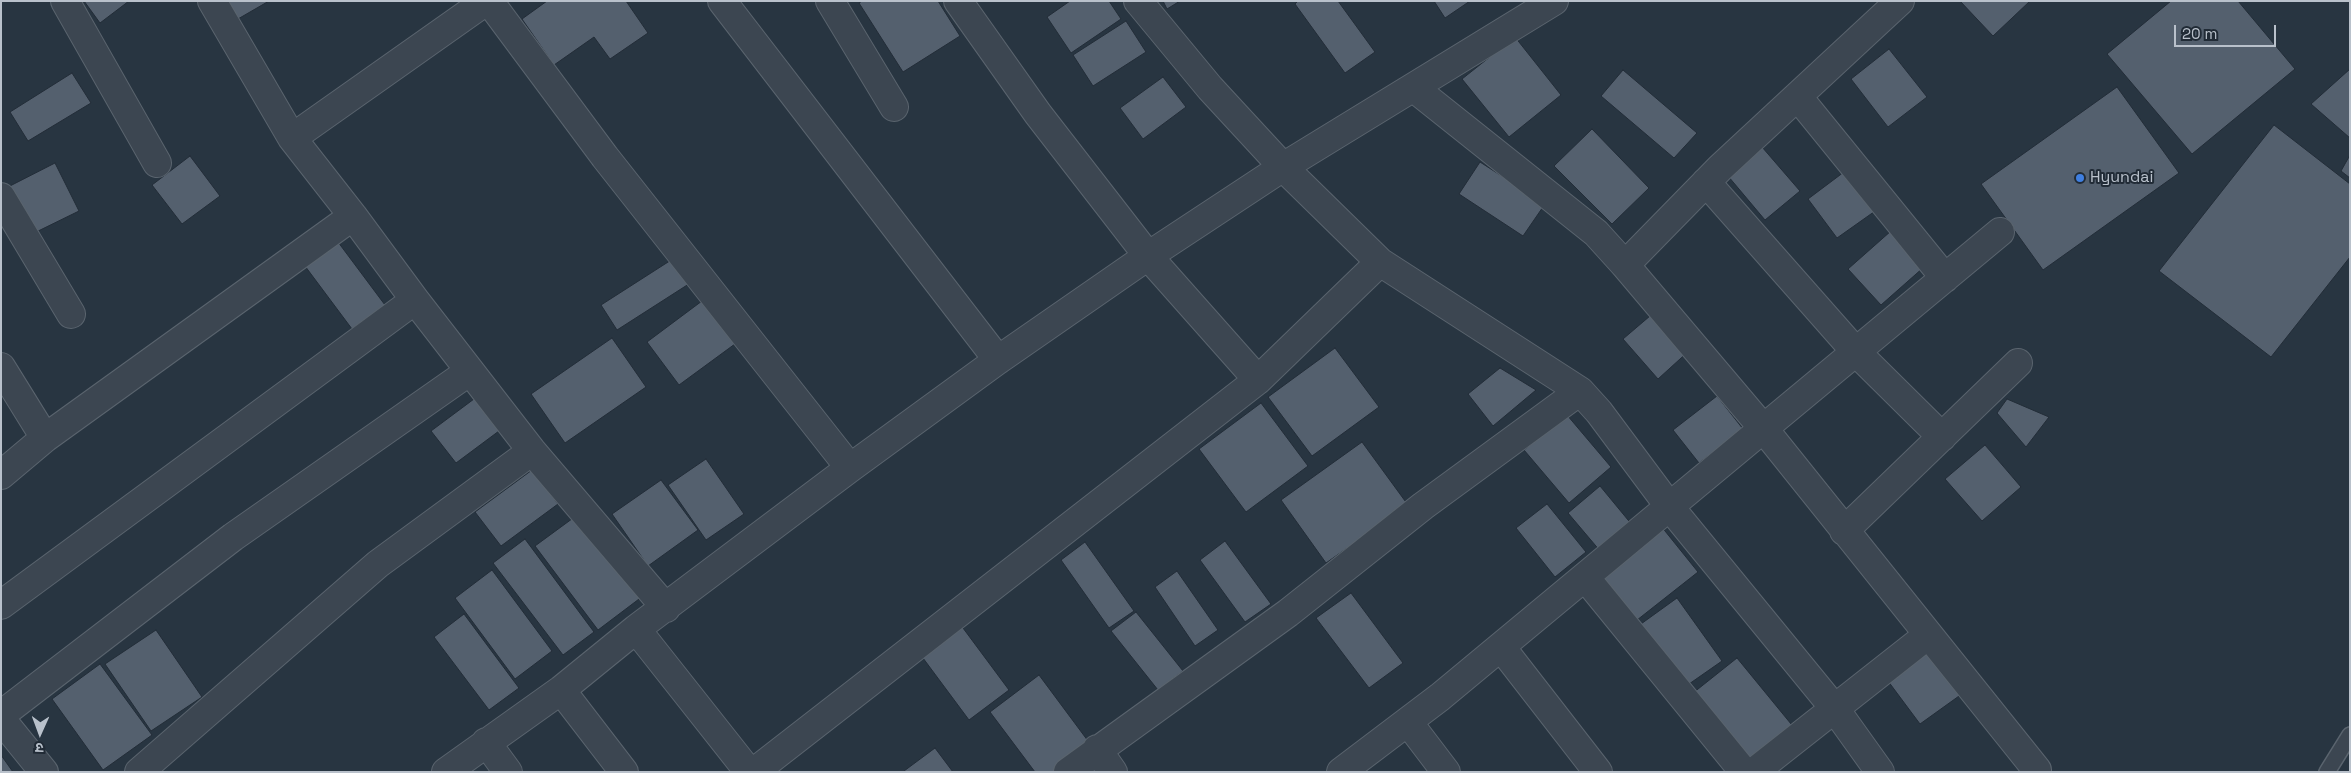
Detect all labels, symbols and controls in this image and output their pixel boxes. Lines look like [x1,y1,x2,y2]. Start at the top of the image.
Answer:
scale bar [2176,15,2278,47]
text: 20 m [2182,24,2217,43]
place label: Hyundai [2090,168,2153,188]
marker: Hyundai [2074,172,2086,184]
north arrow [15,708,65,758]
text: उ [35,739,44,757]

